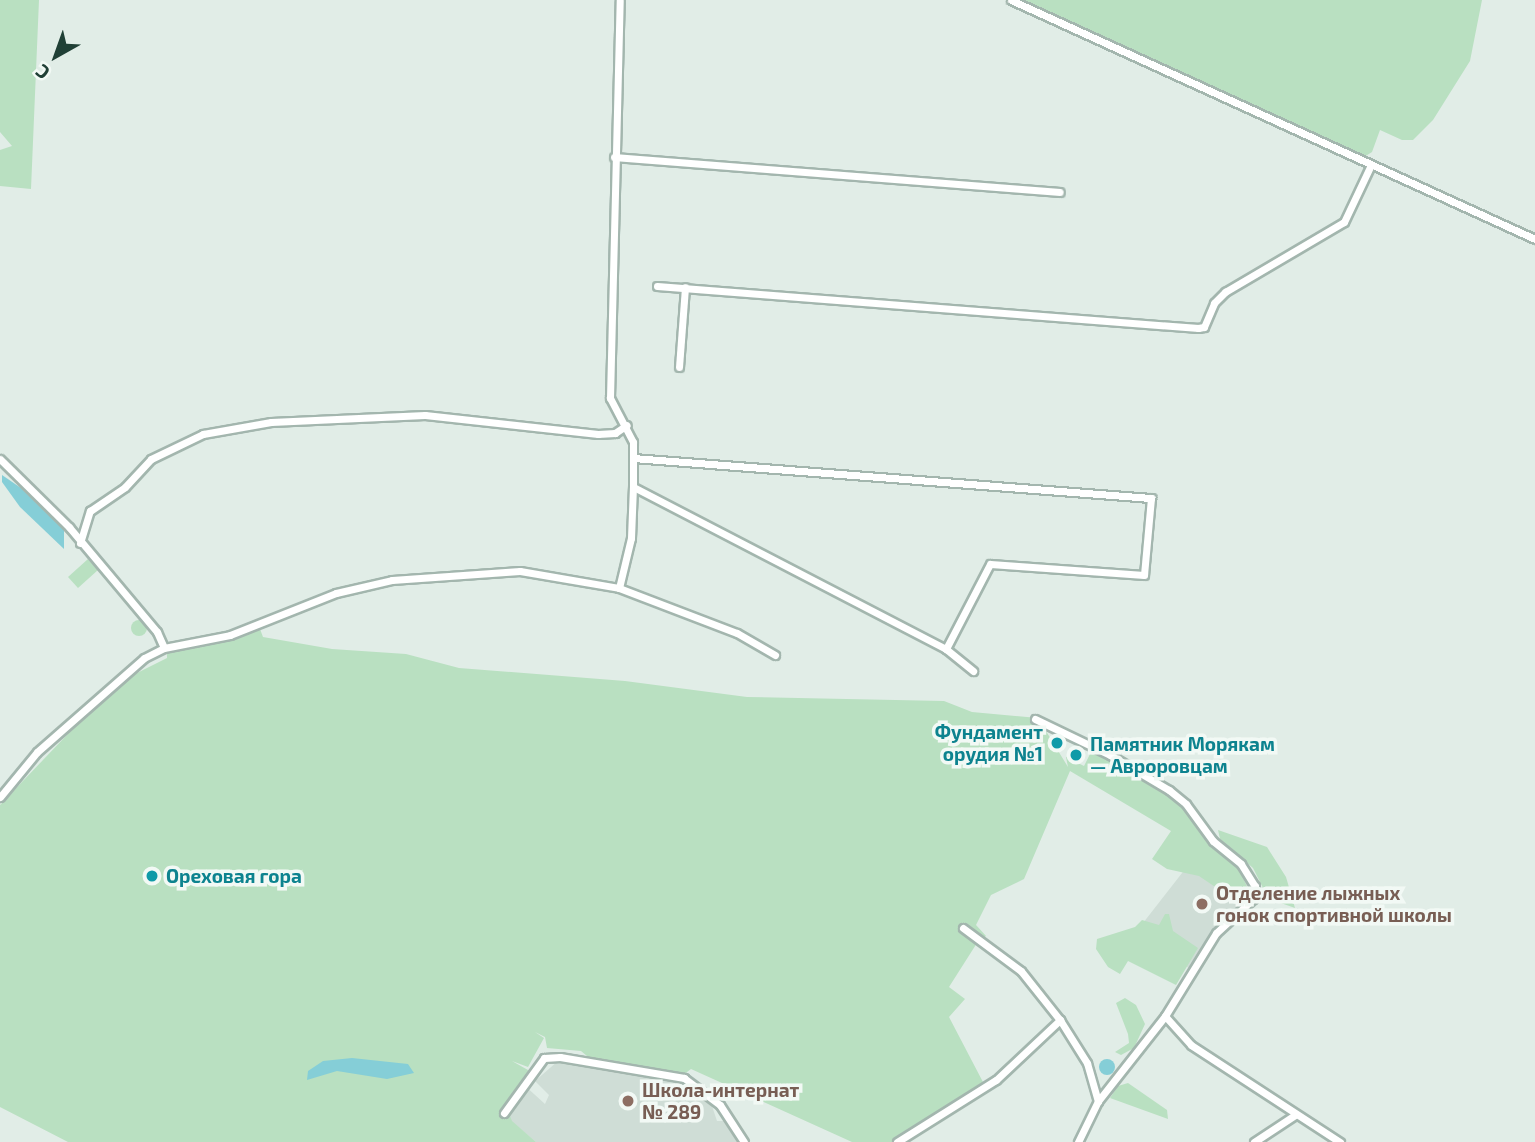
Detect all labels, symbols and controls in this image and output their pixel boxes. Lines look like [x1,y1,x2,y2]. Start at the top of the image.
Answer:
north arrow [21,21,91,91]
text: С [31,60,54,85]
place label: Фундамент орудия №1 [935,721,1043,765]
place label: Памятник Морякам — Авроровцам [1090,733,1275,777]
marker: Фундамент орудия №1 [1049,735,1065,751]
marker: Памятник Морякам — Авроровцам [1068,747,1084,763]
place label: Ореховая гора [166,865,302,887]
marker: Ореховая гора [144,868,160,884]
place label: Отделение лыжных гонок спортивной школы [1216,882,1452,926]
marker: Отделение лыжных гонок спортивной школы [1194,896,1210,912]
place label: Школа-интернат № 289 [642,1079,799,1123]
marker: Школа-интернат № 289 [620,1093,636,1109]

